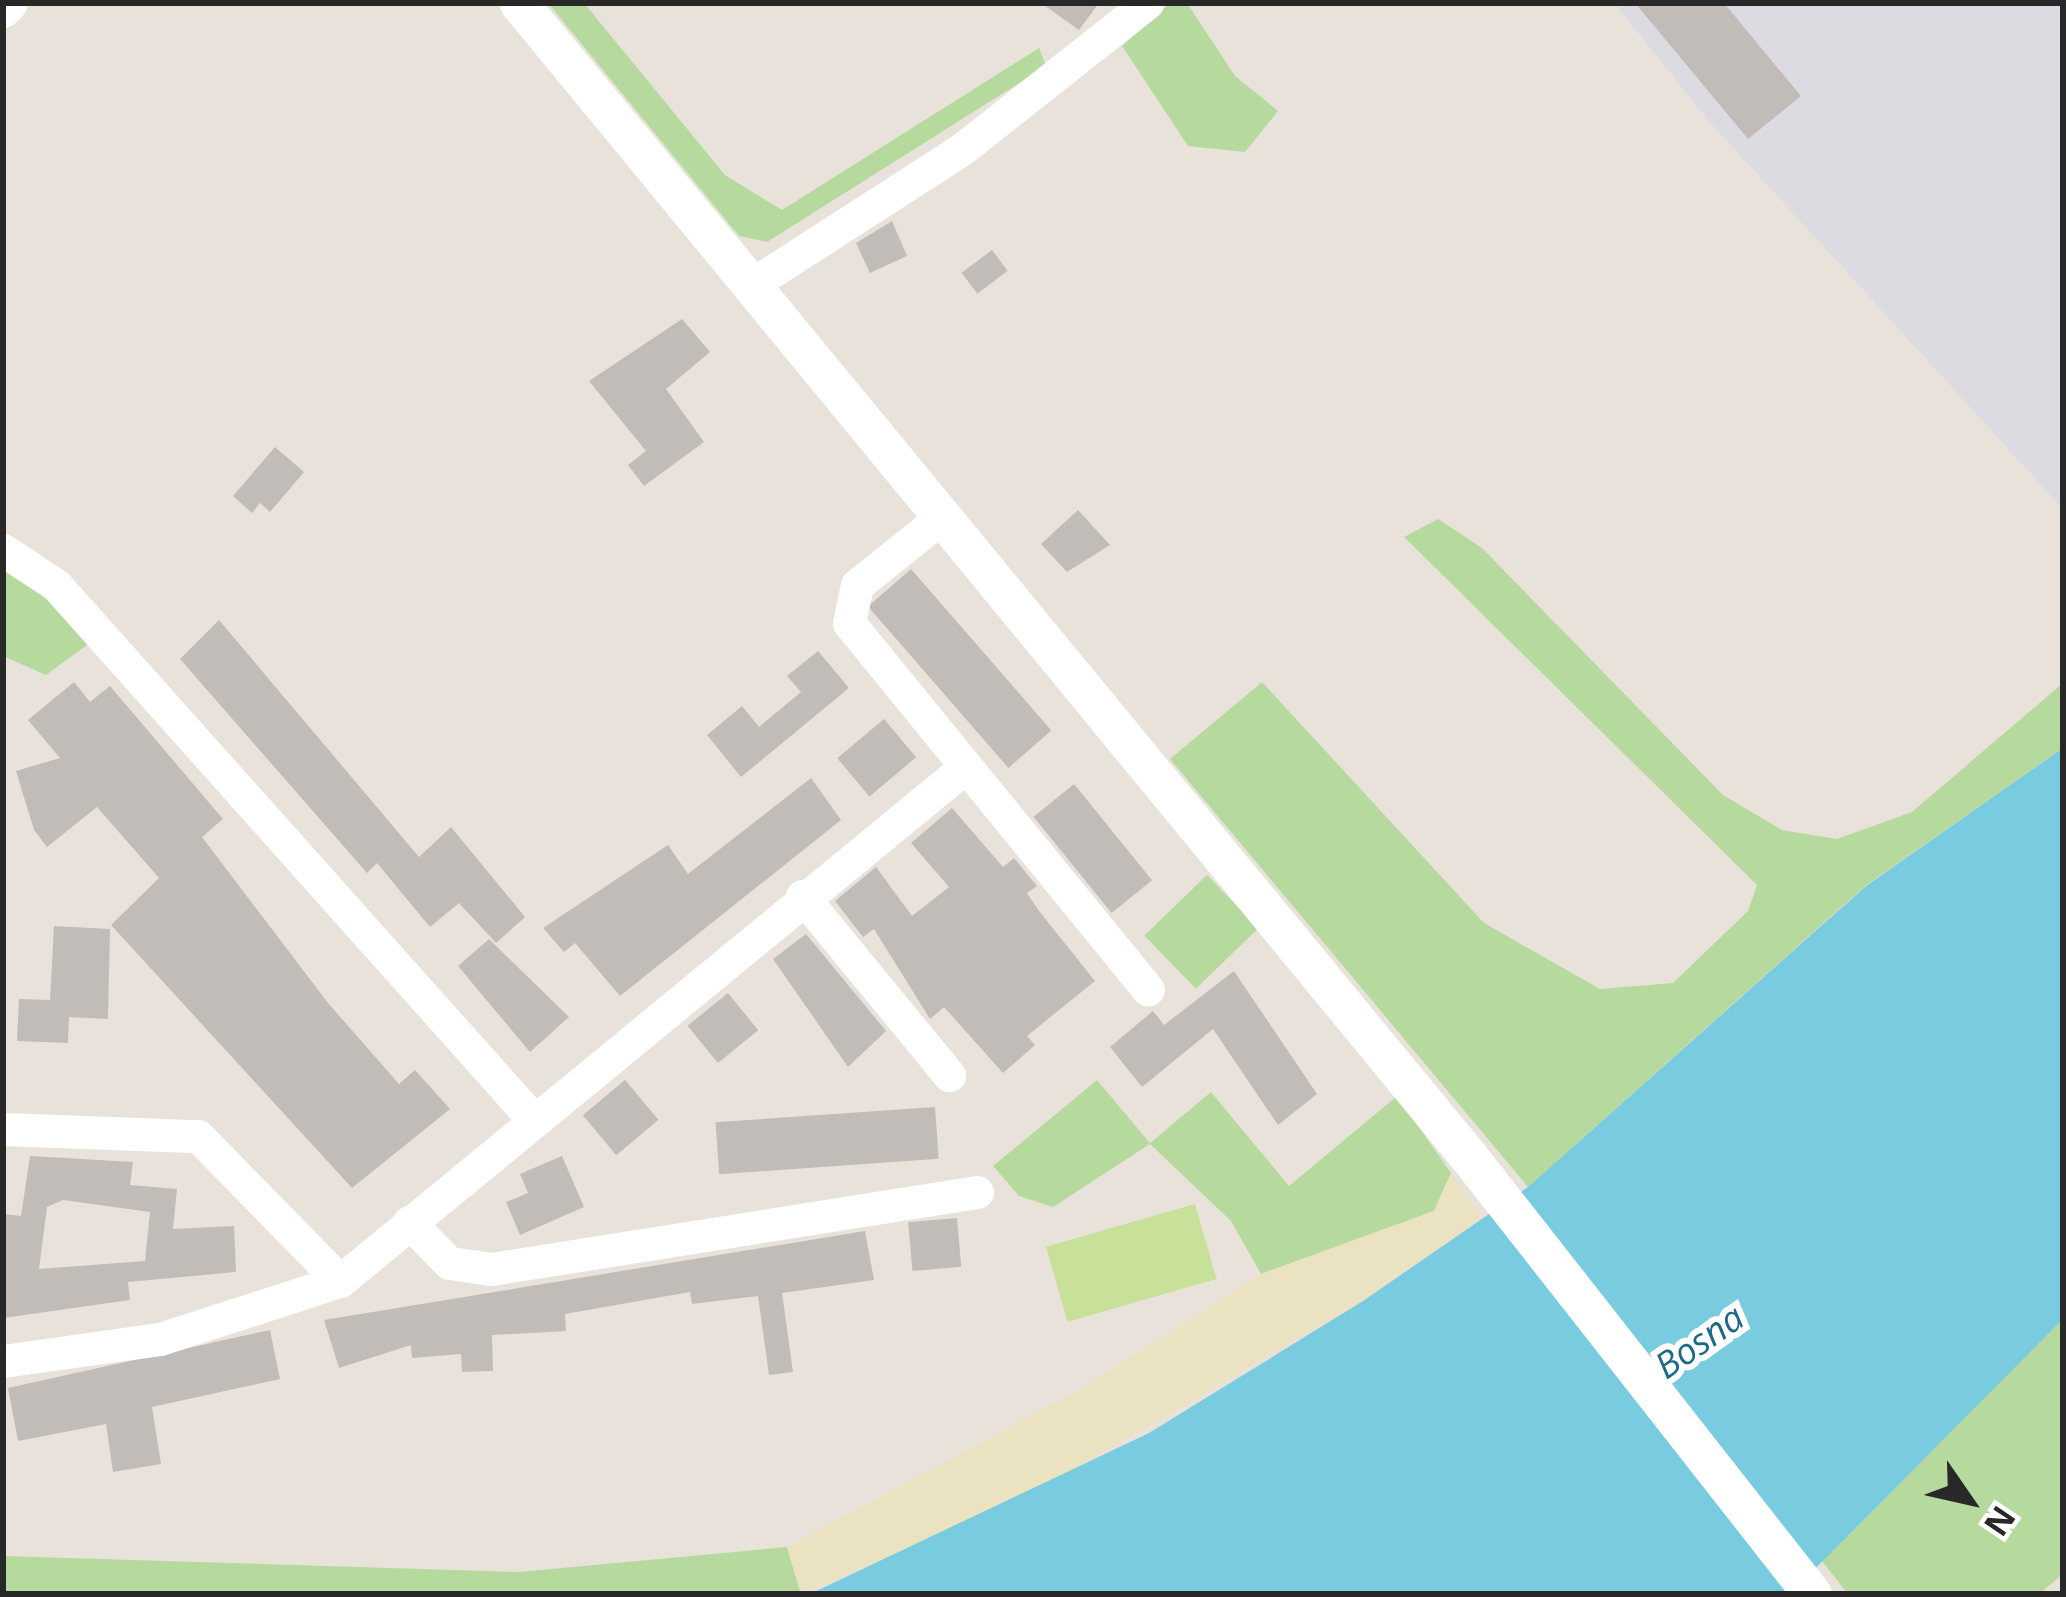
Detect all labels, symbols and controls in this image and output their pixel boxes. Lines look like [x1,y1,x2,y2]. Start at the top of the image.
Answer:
water label: Bosna [1646,1295,1752,1387]
north arrow [1910,1441,2030,1561]
text: N [1974,1498,2026,1545]

